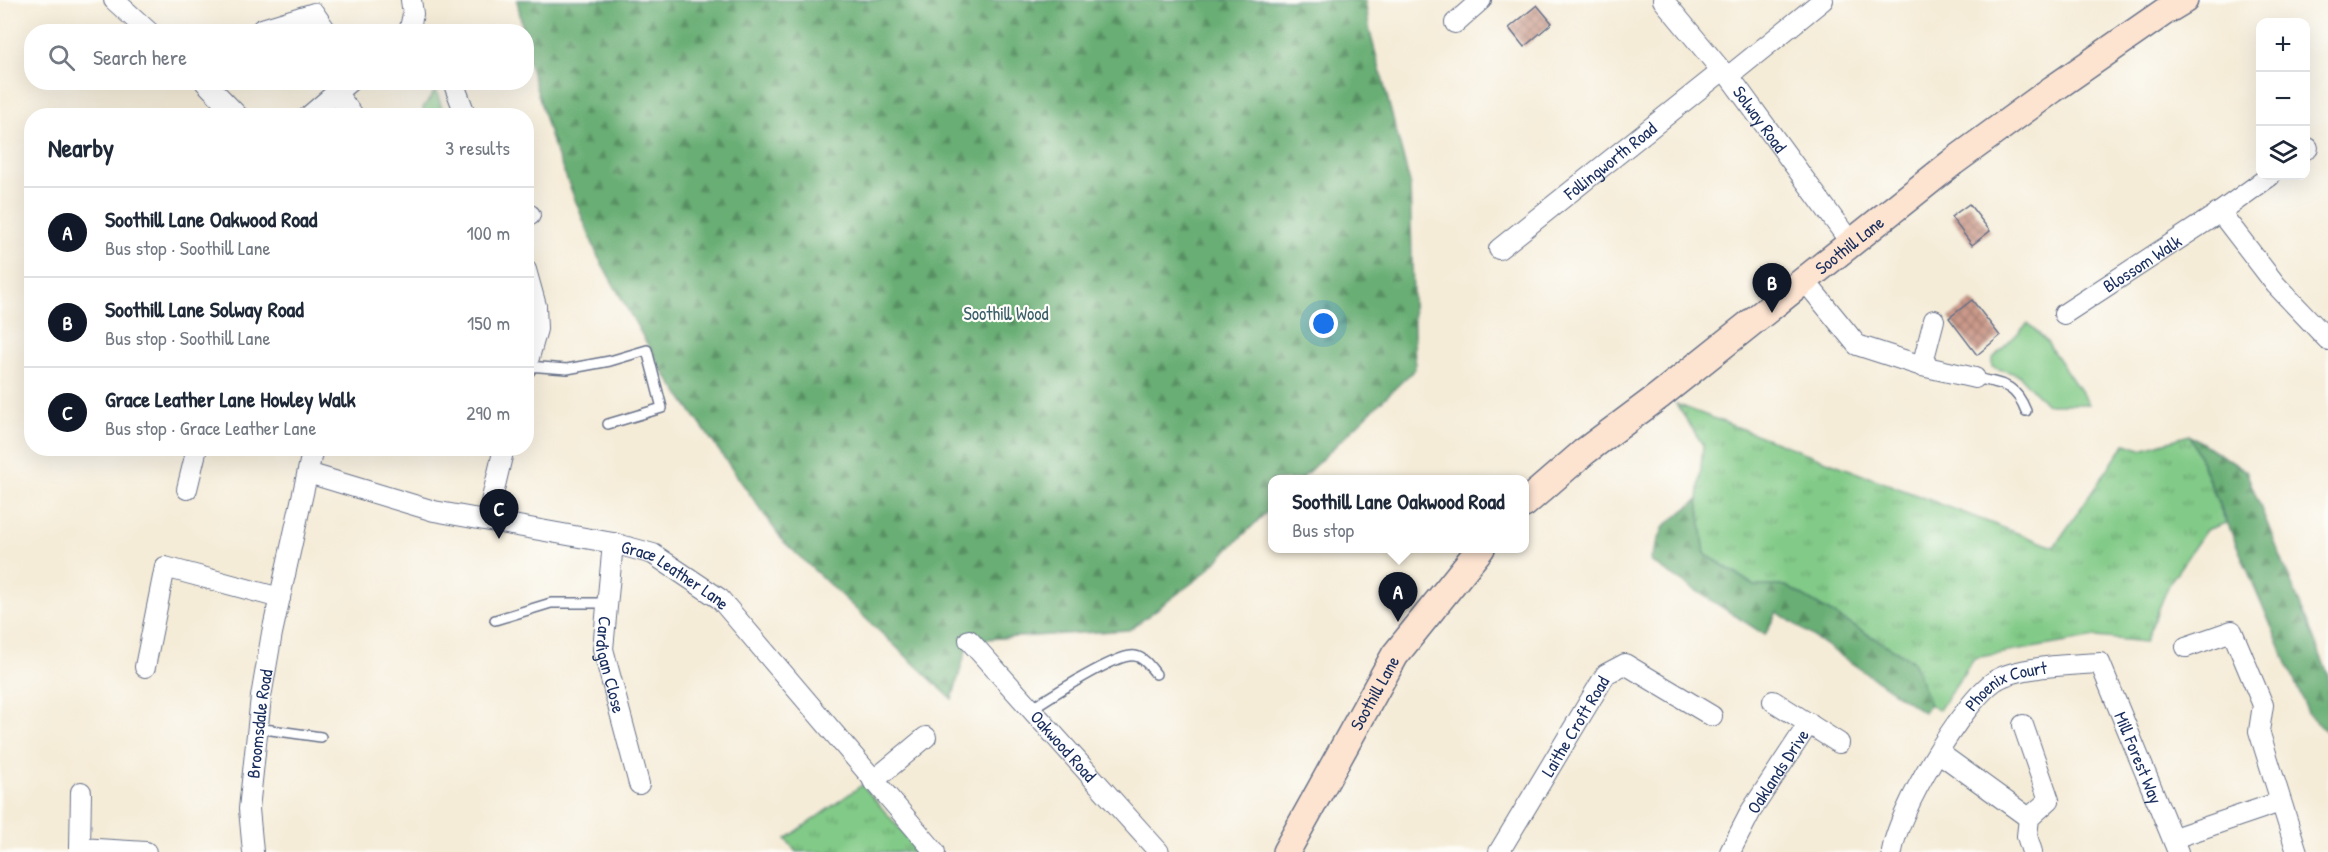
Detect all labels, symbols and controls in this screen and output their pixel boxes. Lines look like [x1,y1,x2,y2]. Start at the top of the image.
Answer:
map controls [2256,18,2310,180]
button: + [2256,18,2310,72]
search box [24,24,534,90]
icon: search [45,41,78,74]
text: Search here [93,42,187,72]
button: − [2256,72,2310,126]
street label: Solway Road [1727,80,1793,157]
street label: Follingworth Road [1558,116,1662,206]
button: layers [2256,126,2310,180]
text: Nearby [48,130,114,165]
text: 3 results [445,134,510,161]
text: Soothill Lane Oakwood Road [105,204,317,234]
street label: Soothill Lane [1809,209,1889,280]
text: A [63,219,72,246]
text: 100 m [467,219,510,246]
street label: Blossom Walk [2098,228,2186,298]
text: Bus stop · Soothill Lane [105,234,270,261]
pin: B [1752,264,1792,313]
text: Soothill Lane Solway Road [105,294,304,324]
park label: Soothill Wood [963,301,1049,326]
text: B [62,309,73,336]
text: 150 m [467,309,510,336]
your location [1309,309,1338,338]
text: Bus stop · Soothill Lane [105,324,270,351]
text: Grace Leather Lane Howley Walk [105,384,356,414]
text: C [62,399,73,426]
text: 290 m [466,399,510,426]
text: Bus stop · Grace Leather Lane [105,414,316,441]
popup [1268,475,1529,553]
text: Soothill Lane Oakwood Road [1292,486,1505,516]
pin: C [480,490,518,539]
text: Bus stop [1292,516,1354,543]
street label: Grace Leather Lane [618,533,736,615]
pin: A [1378,572,1418,622]
street label: Cardigan Close [590,615,632,716]
street label: Soothill Lane [1343,651,1405,734]
street label: Phoenix Court [1958,654,2049,716]
street label: Broomsdale Road [240,667,278,779]
street label: Laithe Croft Road [1535,671,1615,781]
street label: Oakwood Road [1025,705,1102,787]
street label: Mill Forest Way [2109,708,2169,808]
street label: Oaklands Drive [1740,724,1814,818]

